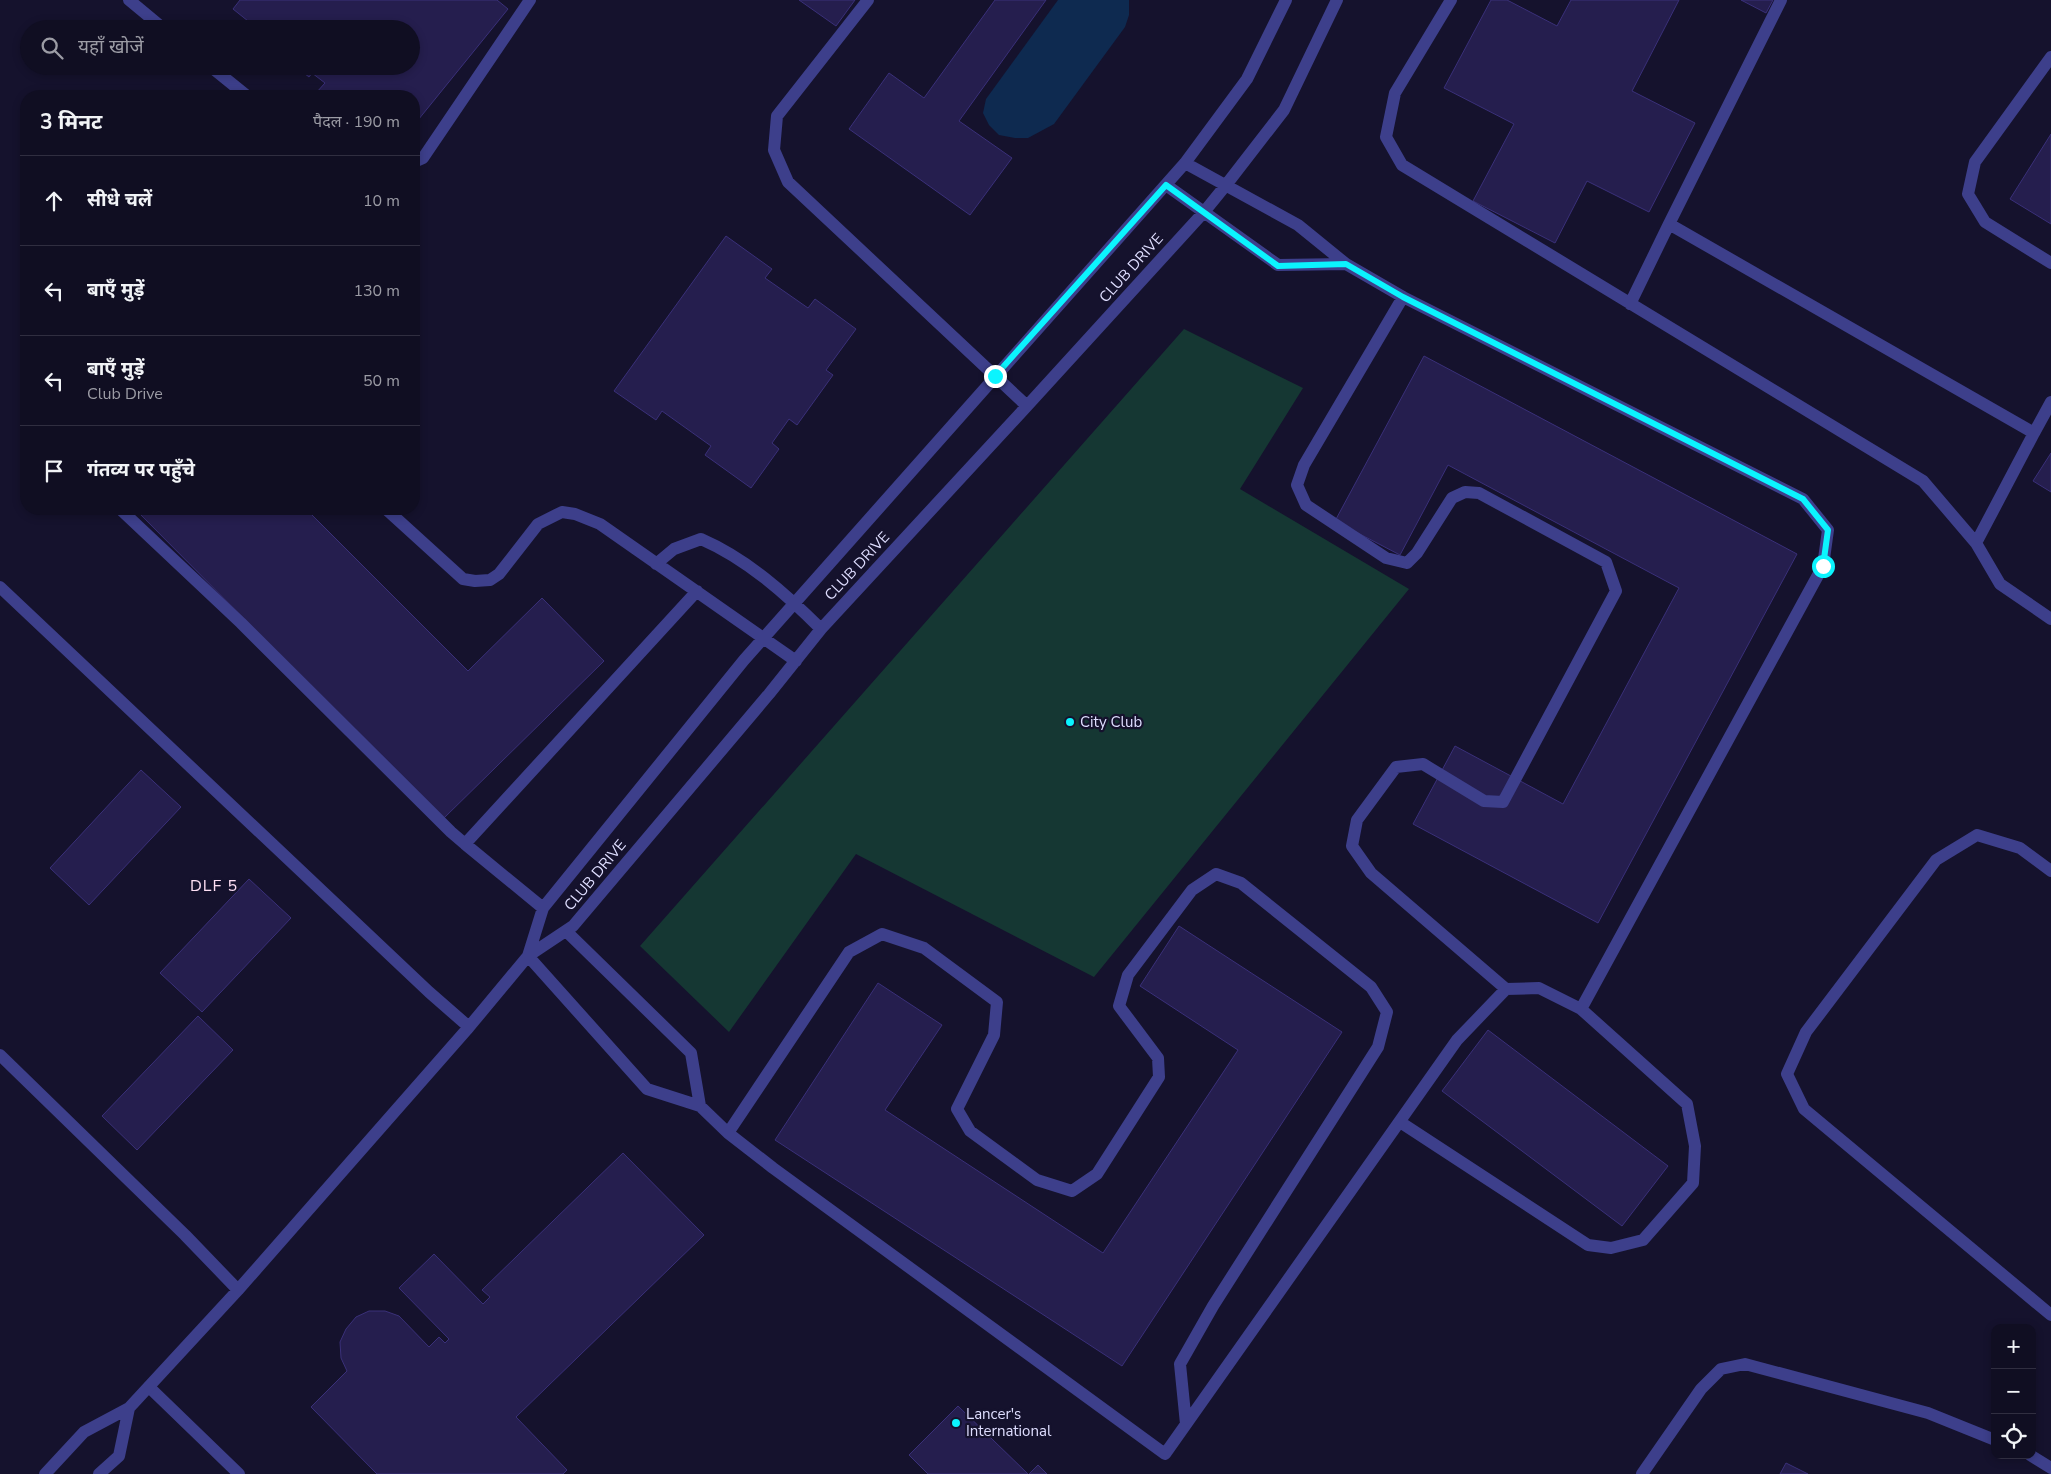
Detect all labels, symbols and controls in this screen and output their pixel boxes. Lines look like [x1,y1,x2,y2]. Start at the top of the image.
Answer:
search box [20,20,420,75]
icon: search [38,34,66,62]
text: यहाँ खोजें [78,34,143,60]
text: 3 मिनट [40,108,102,136]
text: पैदल · 190 m [313,111,400,133]
icon: ahead [40,187,68,215]
text: सीधे चलें [87,187,152,213]
text: 10 m [363,190,400,212]
street label: CLUB DRIVE [1095,229,1167,307]
icon: left [40,277,68,305]
text: बाएँ मुड़ें [87,277,144,303]
text: 130 m [353,280,400,302]
text: बाएँ मुड़ें [87,356,144,382]
route end [984,365,1007,388]
icon: left [40,367,68,395]
text: 50 m [363,370,400,392]
text: Club Drive [87,383,163,405]
icon: arrive [40,457,68,485]
text: गंतव्य पर पहुँचे [87,457,195,483]
street label: CLUB DRIVE [820,527,894,605]
route start [1812,555,1835,578]
place label: City Club [1080,712,1142,732]
marker: City Club [1064,716,1076,728]
street label: CLUB DRIVE [559,835,631,915]
district label: DLF 5 [190,875,238,897]
map controls [1991,1324,2036,1459]
button: + [1991,1324,2036,1369]
button: − [1991,1369,2036,1414]
place label: Lancer's International [966,1404,1052,1441]
button: locate [1991,1414,2036,1459]
marker: Lancer's International [950,1417,962,1429]

